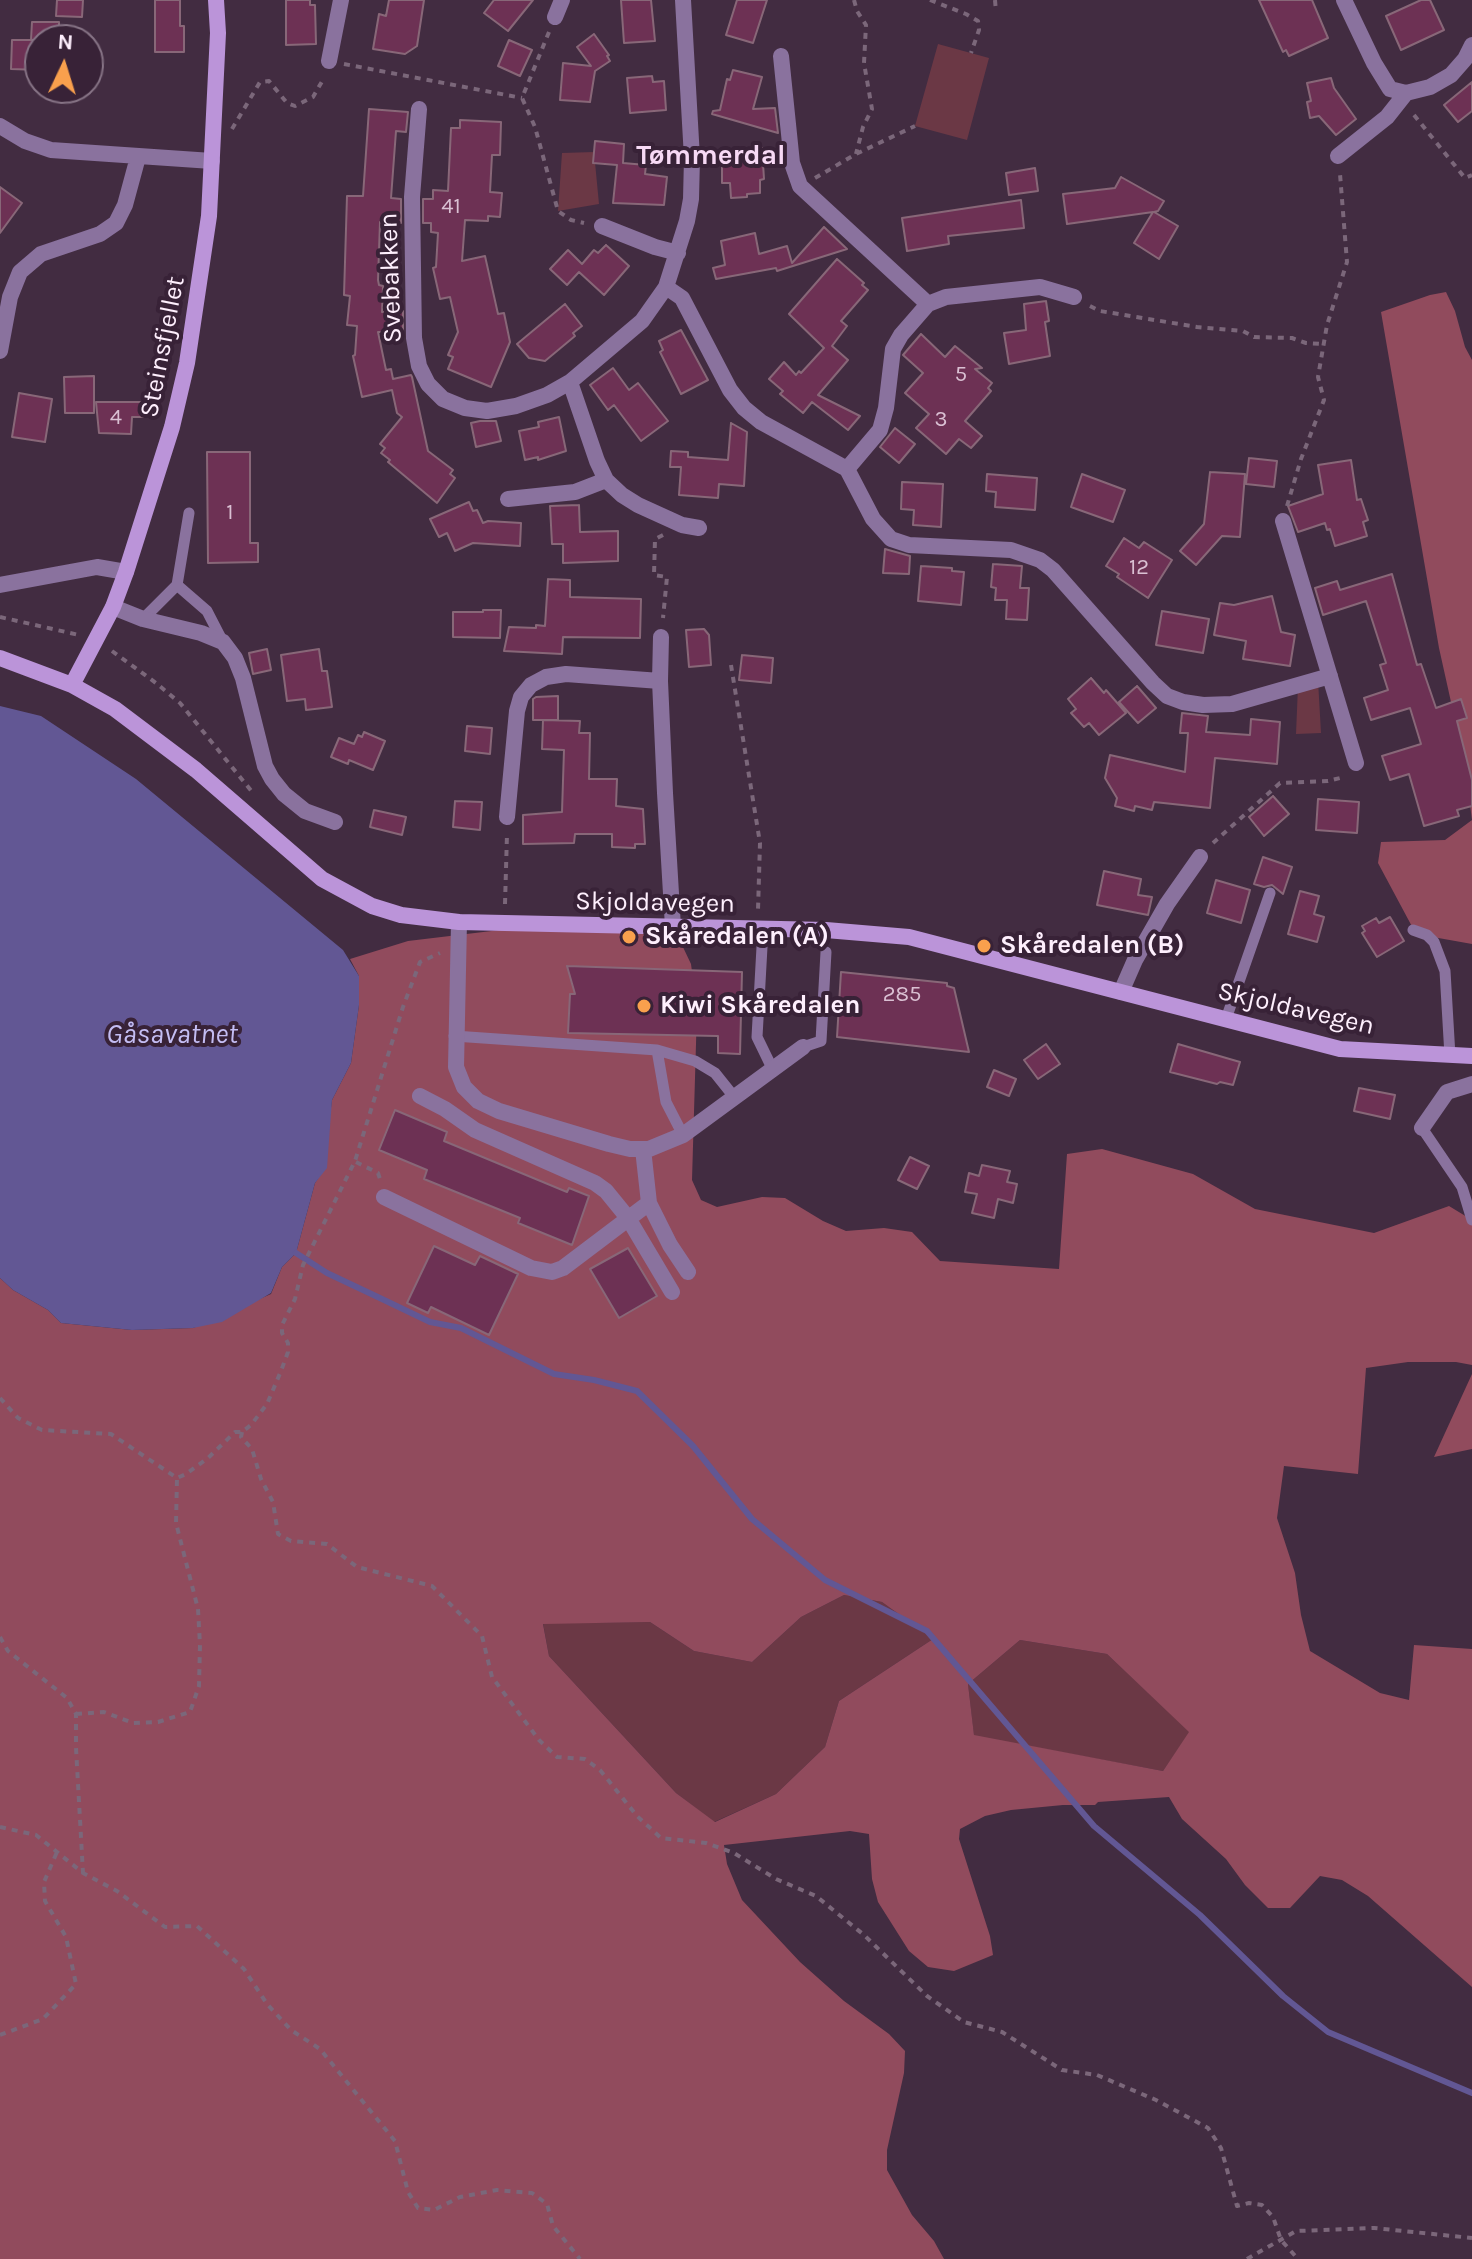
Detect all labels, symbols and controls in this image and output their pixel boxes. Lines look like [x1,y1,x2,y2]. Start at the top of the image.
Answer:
north arrow [24,24,104,104]
text: N [57,29,74,56]
district label: Tømmerdal [636,139,786,173]
house number: 41 [441,194,461,220]
street label: Svebakken [373,212,409,344]
street label: Steinsfjellet [134,274,192,420]
house number: 5 [955,362,967,388]
house number: 4 [110,405,122,431]
house number: 3 [935,407,947,433]
house number: 1 [226,500,234,526]
house number: 12 [1129,555,1149,581]
street label: Skjoldavegen [575,886,735,920]
place label: Skåredalen (A) [645,921,829,953]
marker: Skåredalen (A) [620,928,638,946]
place label: Skåredalen (B) [1000,930,1184,962]
marker: Skåredalen (B) [975,937,993,955]
street label: Skjoldavegen [1215,976,1377,1042]
house number: 285 [883,982,921,1008]
place label: Kiwi Skåredalen [660,990,861,1022]
marker: Kiwi Skåredalen [635,997,653,1015]
water label: Gåsavatnet [106,1018,238,1052]

